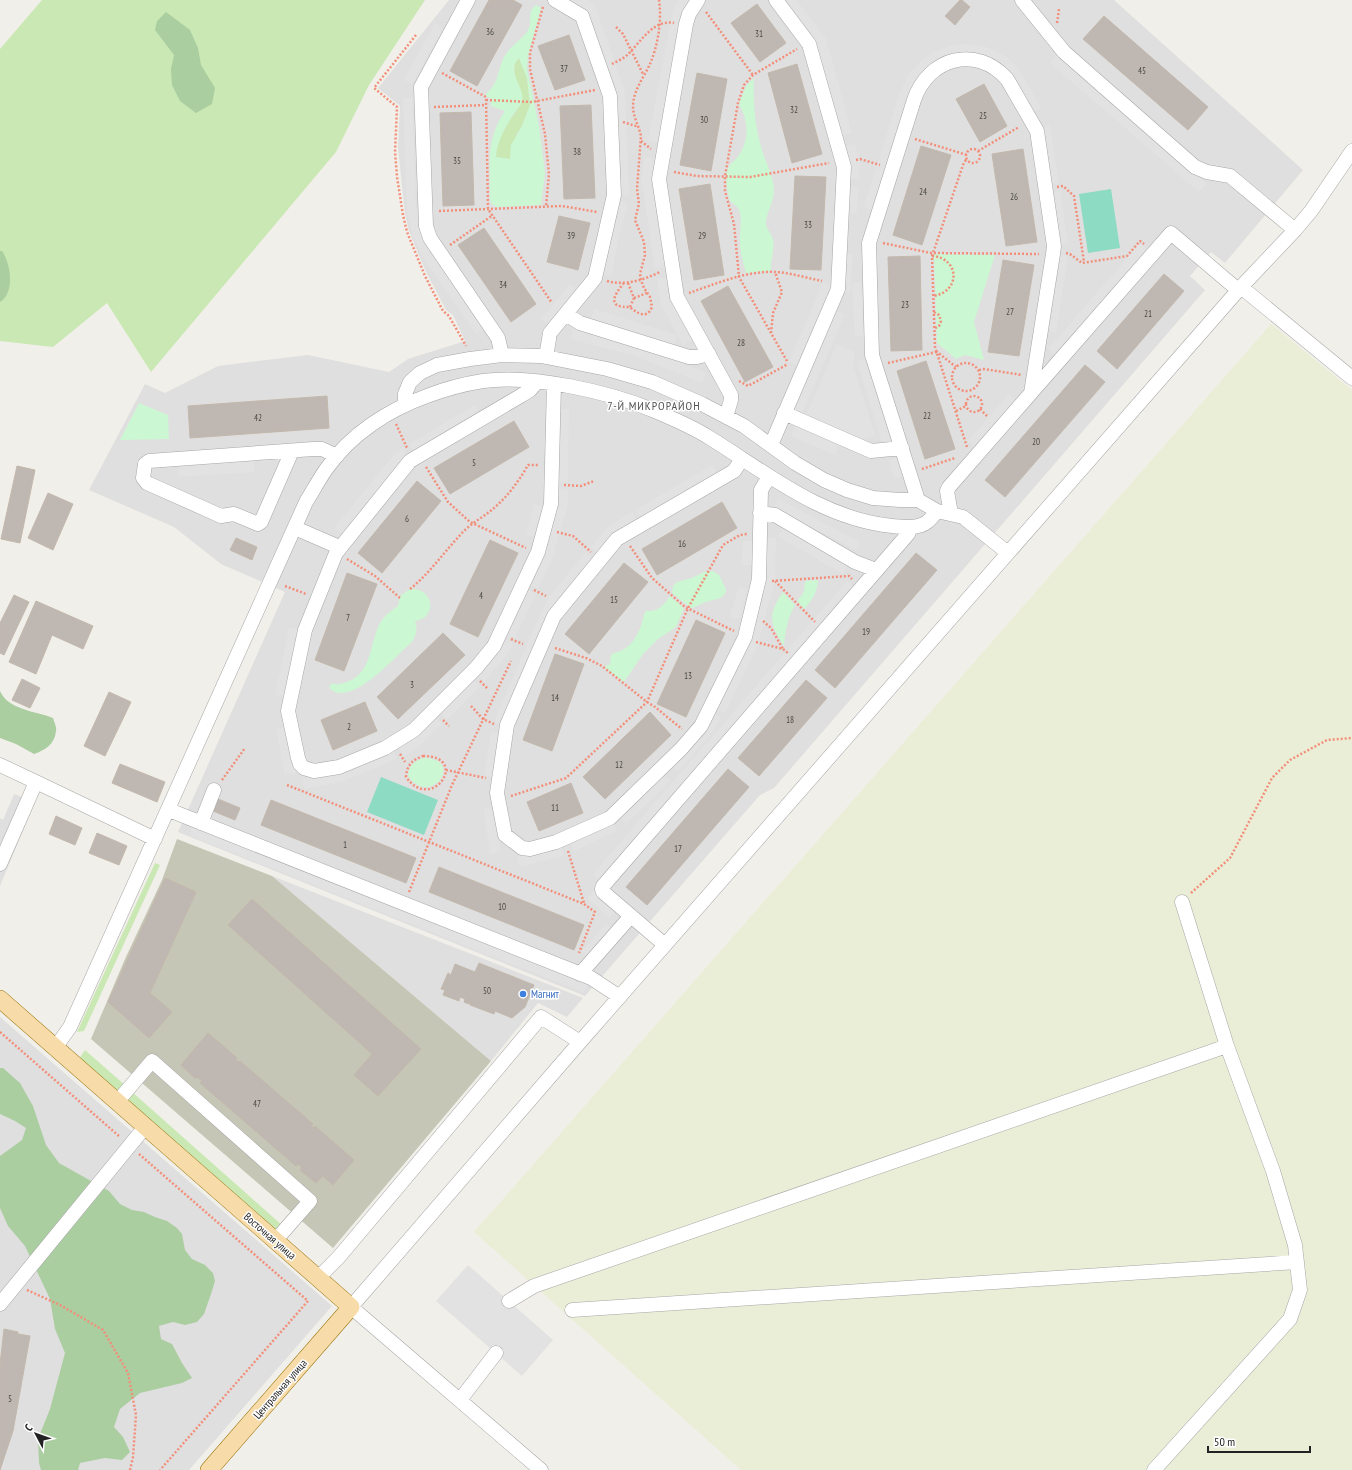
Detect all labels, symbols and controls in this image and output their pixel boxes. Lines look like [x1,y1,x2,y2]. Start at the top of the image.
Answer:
house number: 36 [486,26,494,37]
house number: 31 [755,28,763,39]
house number: 37 [560,63,568,74]
house number: 45 [1138,65,1146,76]
house number: 32 [790,104,798,115]
house number: 25 [979,110,987,121]
house number: 30 [700,114,708,125]
house number: 38 [573,146,581,157]
house number: 35 [453,155,461,166]
house number: 24 [919,186,927,197]
house number: 26 [1010,191,1018,202]
house number: 33 [804,219,812,230]
house number: 39 [567,230,575,241]
house number: 29 [698,230,706,241]
house number: 34 [499,279,507,290]
house number: 23 [901,299,909,310]
house number: 27 [1006,306,1014,317]
house number: 21 [1144,308,1152,319]
house number: 28 [737,337,745,348]
district label: 7-Й МИКРОРАЙОН [607,398,701,413]
house number: 22 [923,410,931,421]
house number: 42 [254,412,262,423]
house number: 20 [1032,436,1040,447]
house number: 5 [472,457,476,468]
house number: 6 [405,513,409,524]
house number: 16 [678,538,686,549]
house number: 4 [479,590,483,601]
house number: 15 [610,594,618,605]
house number: 7 [346,612,350,623]
house number: 19 [862,626,870,637]
house number: 13 [684,670,692,681]
house number: 3 [410,679,414,690]
house number: 14 [551,692,559,703]
house number: 18 [786,714,794,725]
house number: 2 [347,721,351,732]
house number: 12 [615,759,623,770]
house number: 11 [551,802,559,813]
house number: 1 [343,839,347,850]
house number: 17 [674,843,682,854]
house number: 10 [498,901,506,912]
house number: 50 [483,985,491,996]
place label: Магнит [531,987,559,1001]
marker: Магнит [518,989,528,999]
house number: 47 [253,1098,261,1109]
street label: Восточная улица [241,1210,299,1262]
street label: Центральная улица [250,1356,310,1422]
house number: 5 [8,1393,12,1404]
north arrow [16,1414,56,1454]
text: С [22,1421,35,1434]
scale bar [1208,1428,1310,1454]
text: 50 m [1214,1434,1235,1449]

